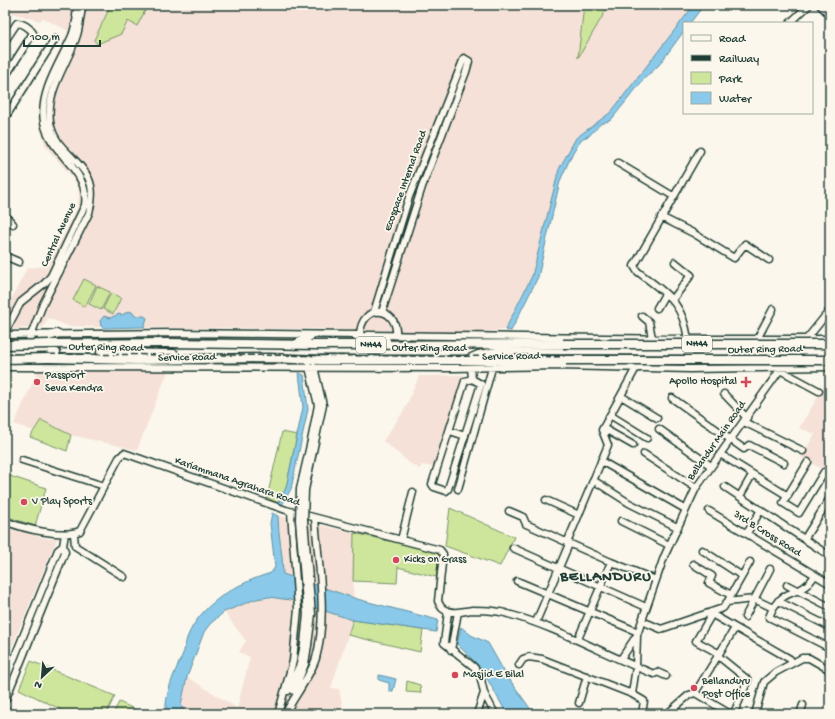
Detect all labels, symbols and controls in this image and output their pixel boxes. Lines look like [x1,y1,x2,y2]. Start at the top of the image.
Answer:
scale bar [24,22,100,48]
legend [683,22,813,114]
text: 100 m [29,31,60,45]
text: Road [719,33,746,47]
text: Railway [719,53,759,67]
text: Park [718,73,744,87]
text: Water [719,93,753,107]
street label: Ecospace Internal Road [382,128,430,233]
street label: Central Avenue [39,201,79,269]
road number: NH44 [682,336,712,352]
road number: NH44 [356,337,386,353]
street label: Outer Ring Road [69,341,145,355]
street label: Outer Ring Road [392,343,468,355]
street label: Outer Ring Road [728,343,804,357]
street label: Service Road [482,350,542,364]
street label: Service Road [158,351,218,365]
place label: Passport Seva Kendra [44,370,104,395]
place label: Apollo Hospital [669,376,738,388]
marker: Apollo Hospital [740,376,752,388]
marker: Passport Seva Kendra [32,377,42,387]
street label: Bellandur Main Road [685,398,750,484]
street label: Kariammana Agrahara Road [173,455,303,510]
place label: V Play Sports [31,496,93,508]
marker: V Play Sports [19,497,29,507]
street label: 3rd B Cross Road [730,508,804,560]
place label: Kicks on Grass [404,554,467,566]
marker: Kicks on Grass [391,555,401,565]
district label: BELLANDURU [559,568,652,586]
north arrow [22,657,62,697]
place label: Masjid E Bilal [463,669,524,681]
marker: Masjid E Bilal [450,670,460,680]
place label: Bellanduru Post Office [701,676,750,701]
text: N [33,677,44,691]
marker: Bellanduru Post Office [689,683,699,693]

